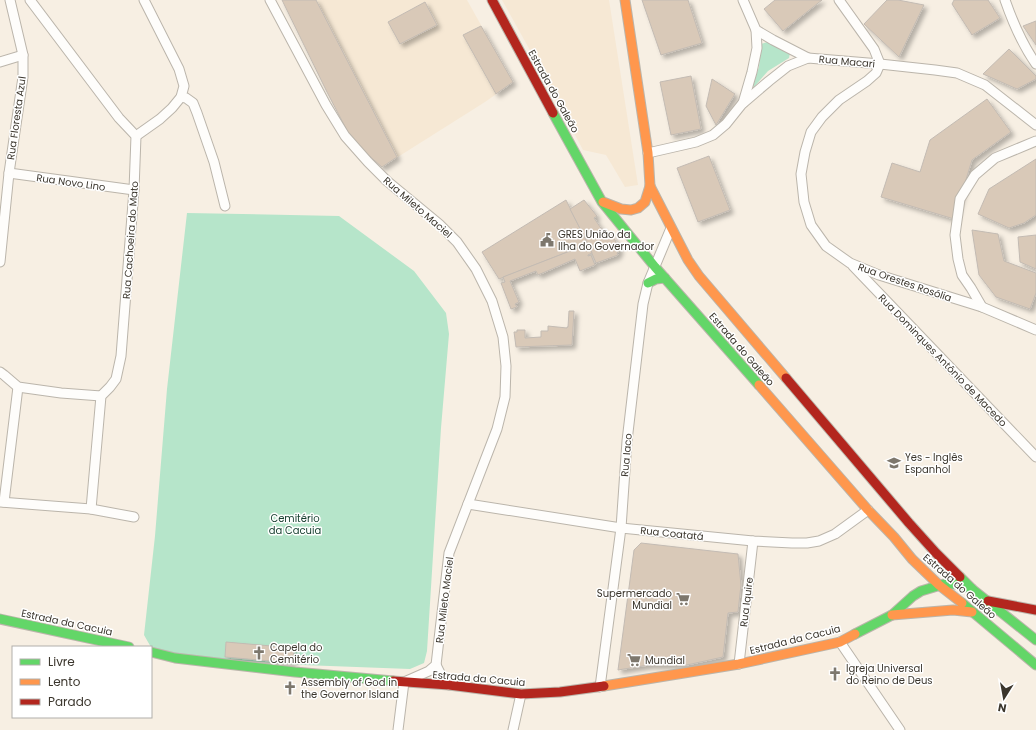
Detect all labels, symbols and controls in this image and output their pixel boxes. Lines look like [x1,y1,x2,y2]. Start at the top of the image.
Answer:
street label: Estrada do Galeão [524,47,583,135]
street label: Rua Macari [818,52,876,71]
street label: Rua Floresta Azul [3,75,30,161]
street label: Rua Novo Lino [35,170,106,195]
street label: Rua Mileto Maciel [380,173,455,242]
street label: Rua Cachoeira do Mato [119,180,142,300]
place label: GRES União da Ilha do Governador [558,227,655,254]
public building icon: GRES União da Ilha do Governador [539,232,555,248]
street label: Rua Orestes Rosólia [856,259,954,306]
street label: Rua Dominques Antônio de Macedo [875,291,1010,430]
street label: Estrada do Galeão [705,309,778,389]
street label: Rua Iaco [617,433,636,477]
place label: Yes - Inglês Espanhol [905,450,963,477]
school or university icon: Yes - Inglês Espanhol [886,455,902,471]
park label: Cemitério da Cacuia [269,511,321,538]
street label: Rua Coatatá [640,523,704,544]
street label: Estrada do Galeão [920,550,1000,623]
street label: Rua Mileto Maciel [432,556,457,644]
street label: Rua Iquire [736,576,757,628]
place label: Supermercado Mundial [597,586,672,613]
supermarket icon: Supermercado Mundial [675,591,691,607]
street label: Estrada da Cacuia [20,605,114,639]
street label: Estrada da Cacuia [748,621,842,658]
place label: Capela do Cemitério [270,640,323,667]
church icon: Capela do Cemitério [251,645,267,661]
legend [12,646,152,718]
supermarket icon: Mundial [626,652,642,668]
text: Livre [48,653,75,670]
place label: Mundial [645,653,685,668]
place label: Igreja Universal do Reino de Deus [846,661,933,688]
church icon: Igreja Universal do Reino de Deus [827,666,843,682]
street label: Estrada da Cacuia [432,667,526,690]
text: Lento [48,673,81,690]
place label: Assembly of God in the Governor Island [301,675,399,702]
north arrow [984,678,1024,718]
church icon: Assembly of God in the Governor Island [282,680,298,696]
text: Parado [48,693,92,710]
text: N [997,699,1008,716]

